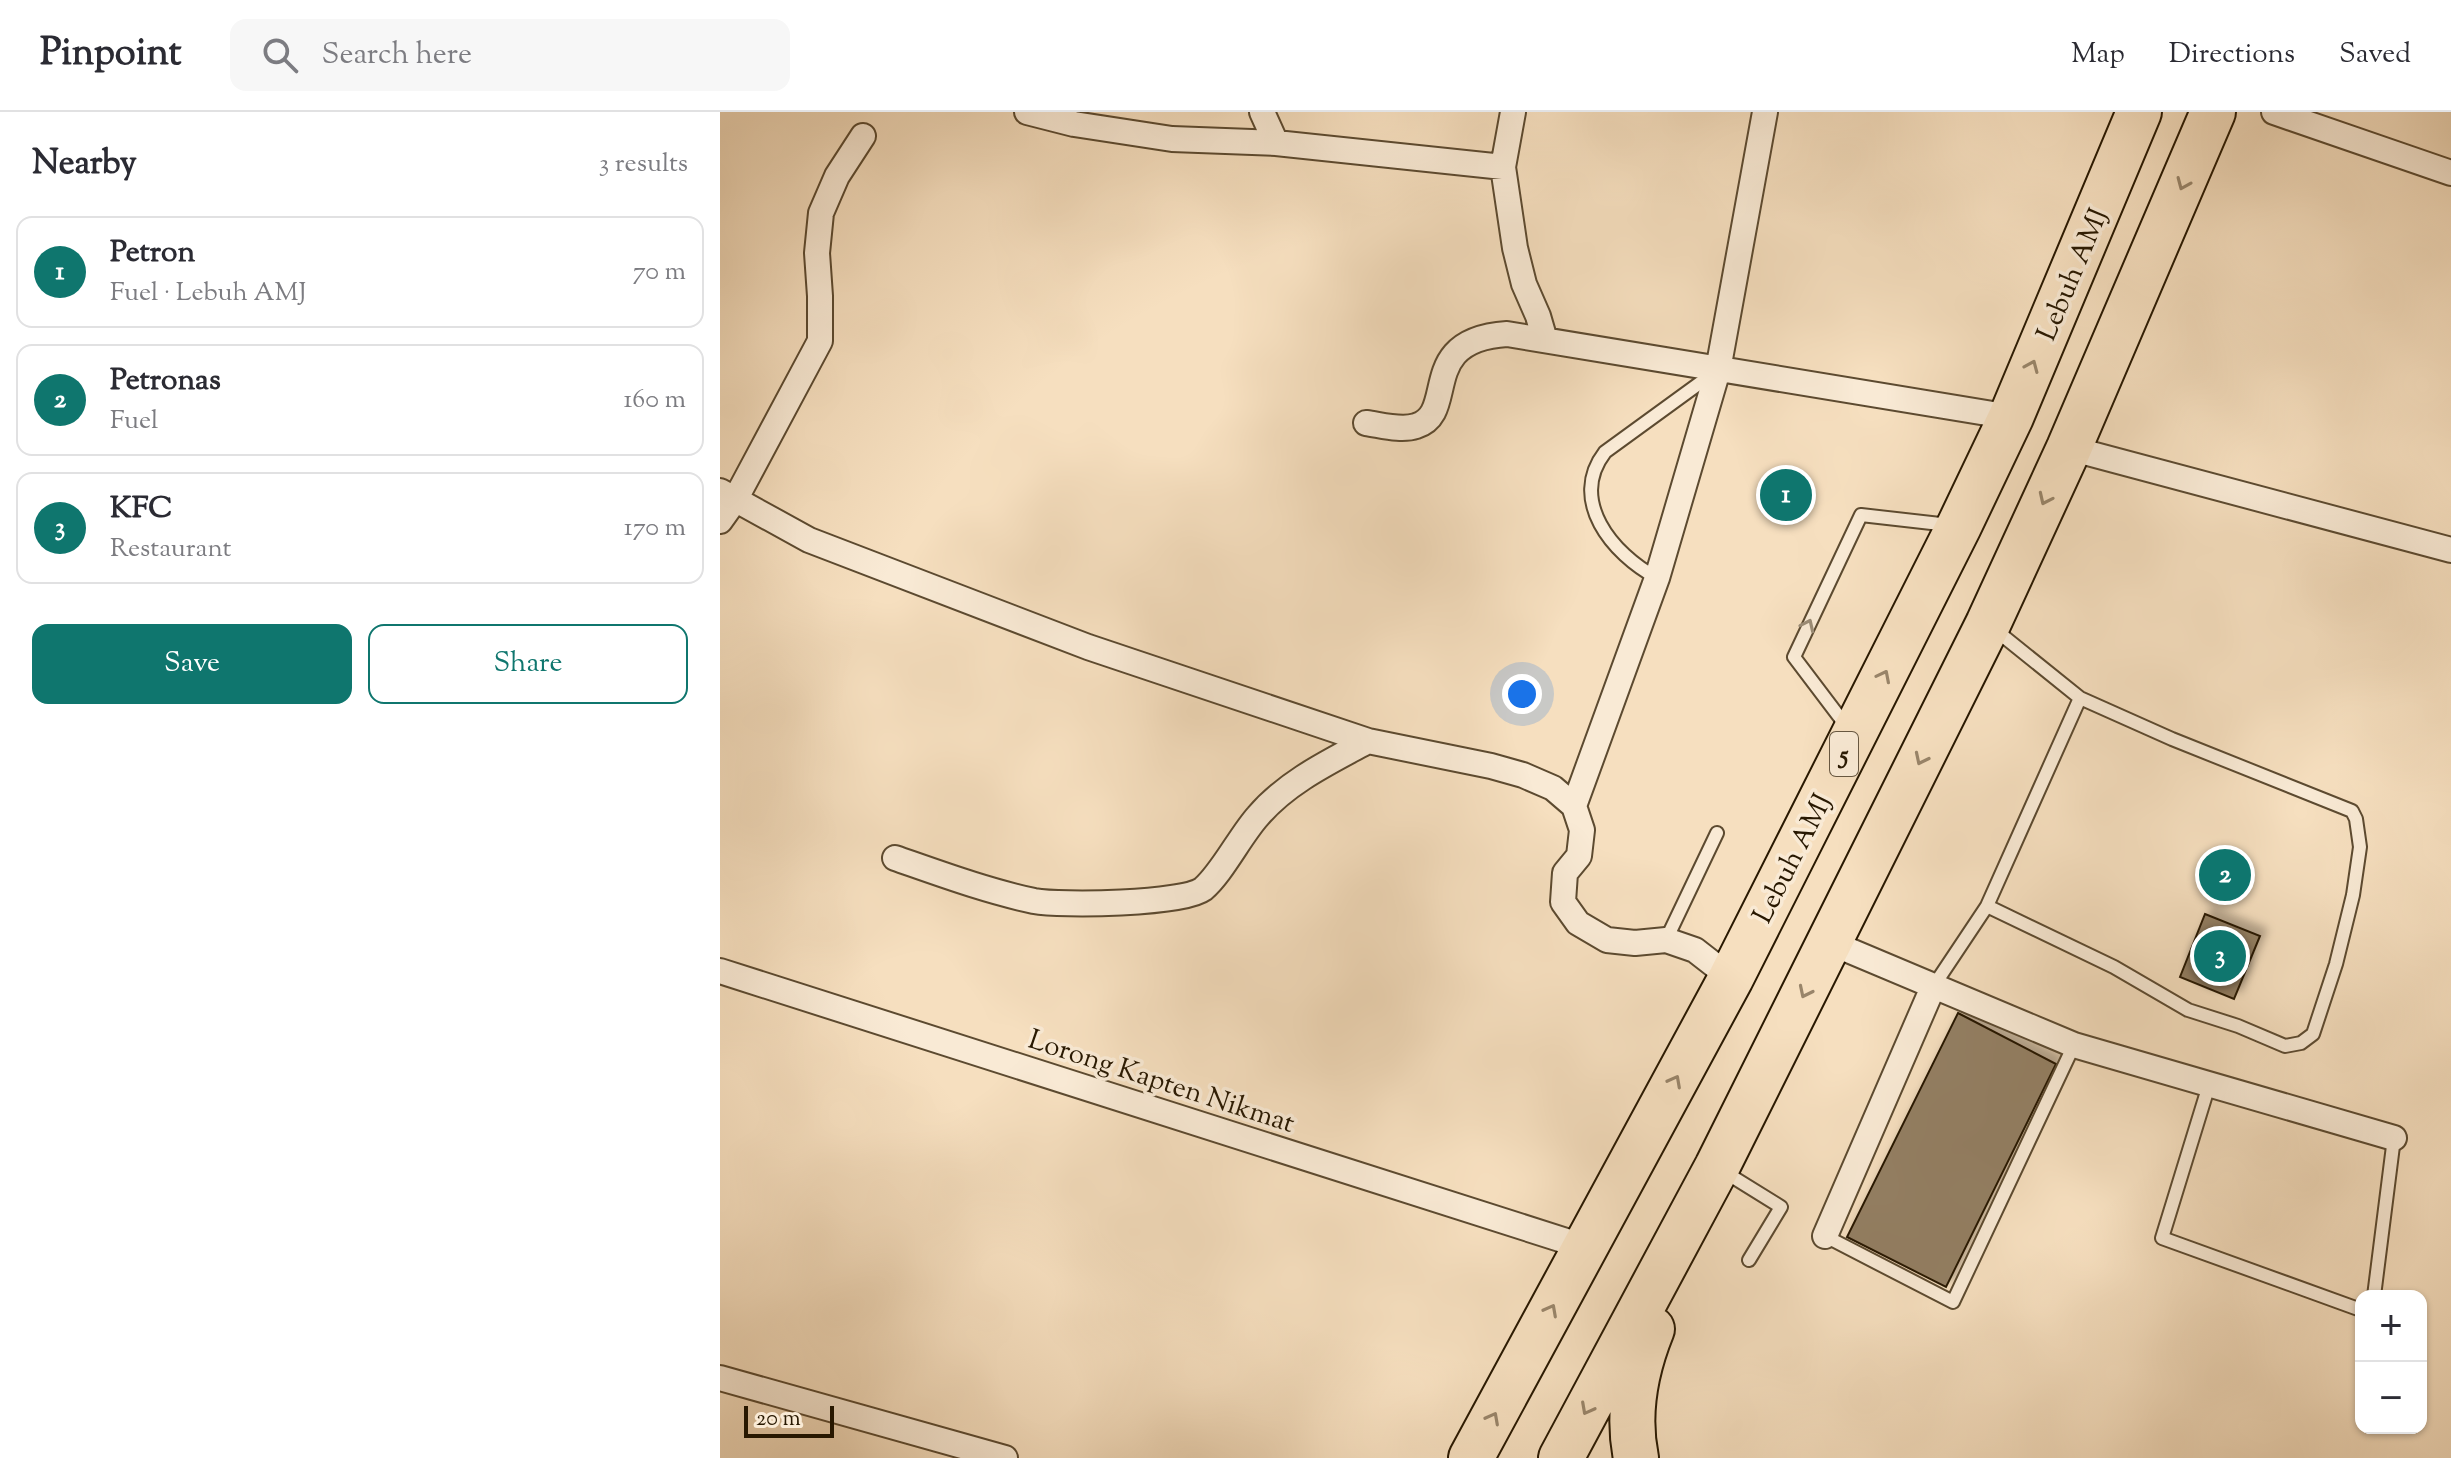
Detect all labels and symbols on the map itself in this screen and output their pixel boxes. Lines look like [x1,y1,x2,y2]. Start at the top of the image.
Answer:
one-way arrow [2176,176,2192,190]
street label: Lebuh AMJ [2028,203,2120,347]
one-way arrow [2023,360,2039,374]
pin: 1 [1760,465,1812,525]
one-way arrow [2039,491,2055,505]
one-way arrow [1798,619,1814,634]
one-way arrow [1874,670,1890,685]
your location [1502,674,1542,714]
road number: 5 [1830,732,1858,776]
one-way arrow [1915,750,1930,765]
street label: Lebuh AMJ [1744,788,1843,931]
pin: 2 [2199,845,2251,905]
pin: 3 [2194,926,2246,986]
one-way arrow [1799,983,1815,998]
street label: Lorong Kapten Nikmat [1023,1021,1300,1145]
one-way arrow [1665,1075,1680,1090]
one-way arrow [1542,1304,1557,1318]
one-way arrow [1582,1400,1597,1415]
scale bar [744,1402,834,1438]
one-way arrow [1484,1411,1499,1426]

